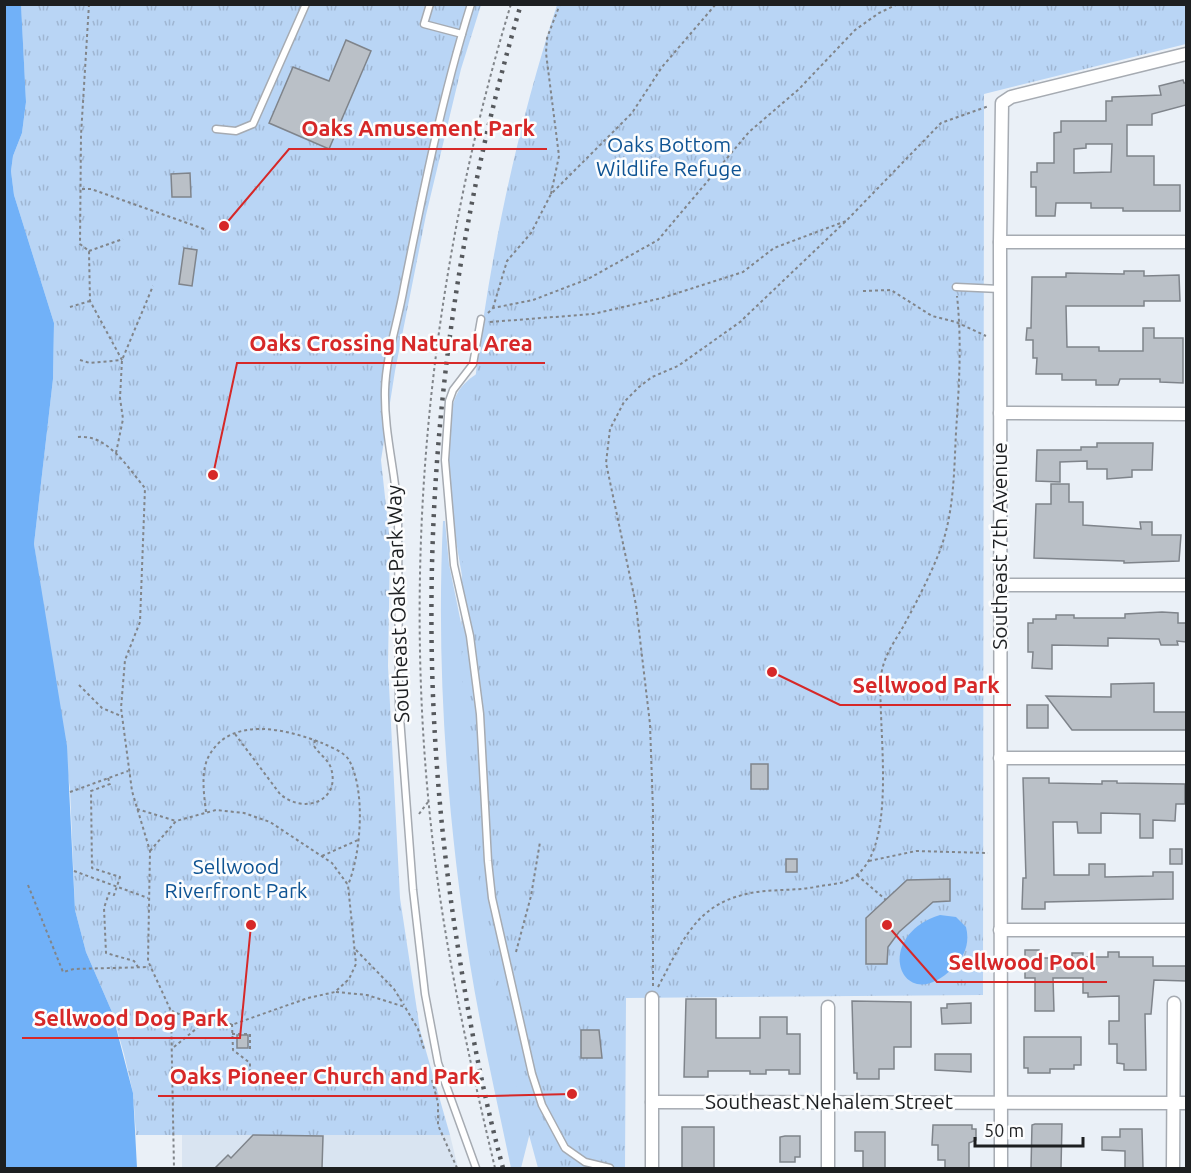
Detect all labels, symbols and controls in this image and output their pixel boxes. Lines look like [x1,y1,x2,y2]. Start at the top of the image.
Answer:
callout: Oaks Amusement Park [289,109,547,149]
text: Oaks Amusement Park [301,115,535,140]
park label: Oaks Bottom Wildlife Refuge [596,132,742,180]
callout: Oaks Crossing Natural Area [237,323,545,363]
text: Oaks Crossing Natural Area [249,330,533,355]
street label: Southeast 7th Avenue [987,442,1011,650]
street label: Southeast Oaks Park Way [381,485,413,723]
callout: Sellwood Park [840,665,1011,705]
text: Sellwood Park [852,672,1000,697]
park label: Sellwood Riverfront Park [165,854,308,902]
callout: Sellwood Pool [937,942,1107,982]
text: Sellwood Pool [949,949,1096,974]
callout: Sellwood Dog Park [22,998,240,1038]
text: Sellwood Dog Park [34,1005,229,1030]
callout: Oaks Pioneer Church and Park [158,1056,492,1096]
text: Oaks Pioneer Church and Park [170,1063,481,1088]
street label: Southeast Nehalem Street [705,1089,953,1113]
scale bar [975,1110,1083,1148]
text: 50 m [984,1120,1024,1140]

